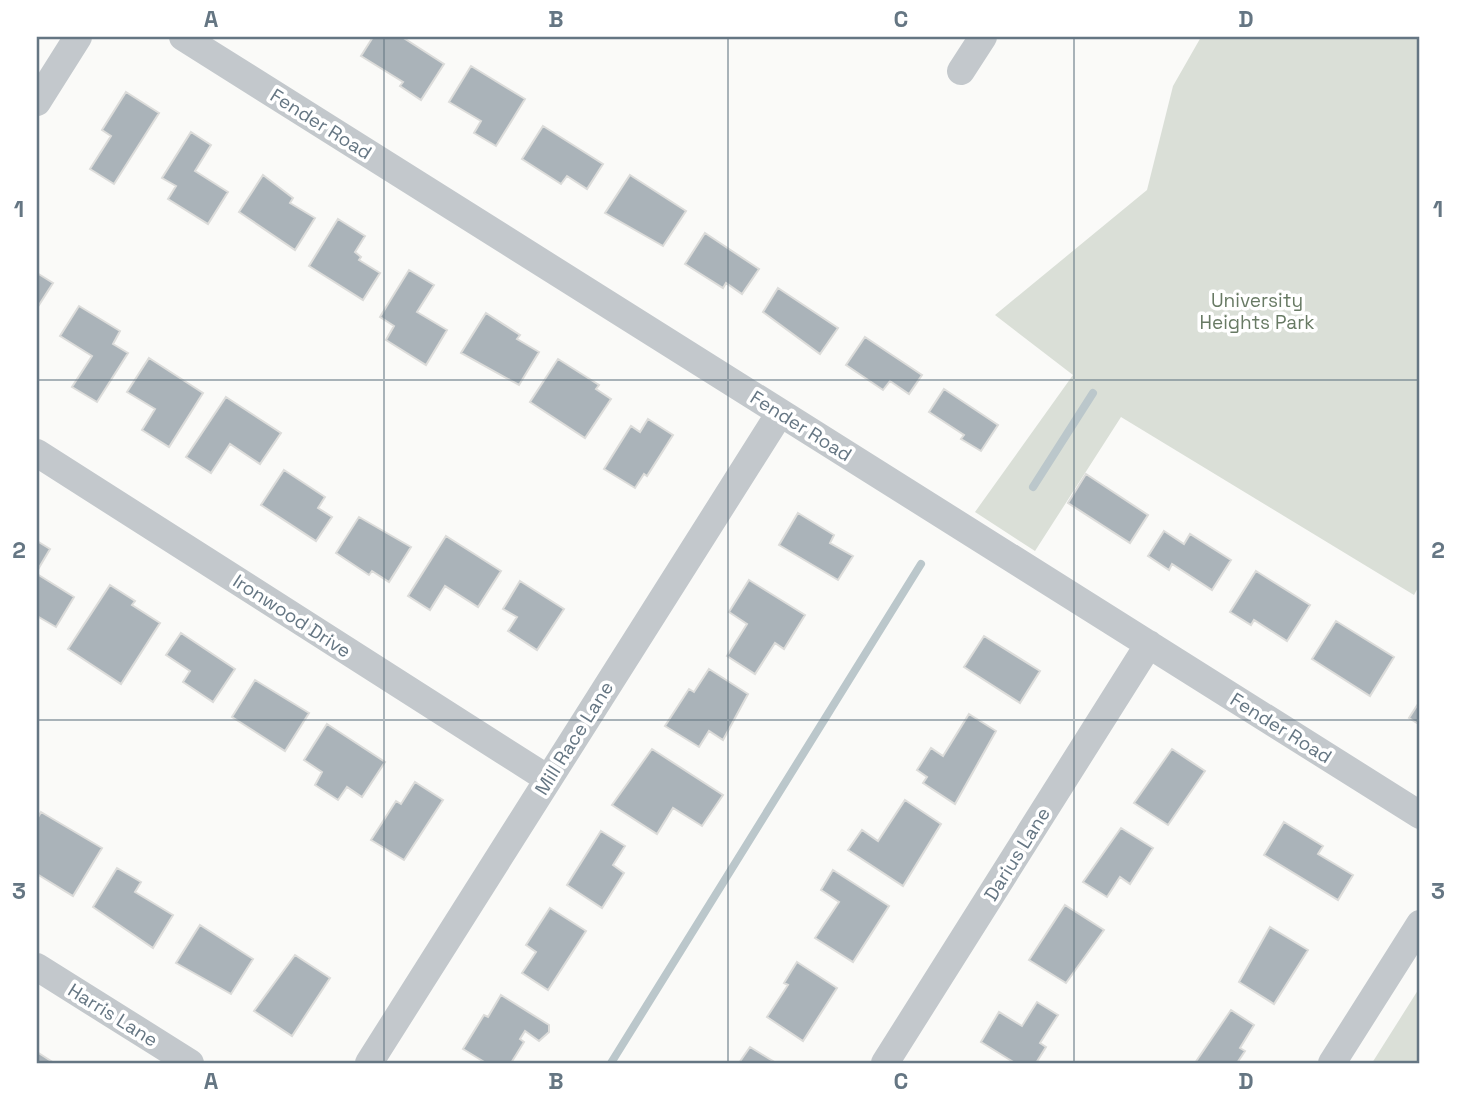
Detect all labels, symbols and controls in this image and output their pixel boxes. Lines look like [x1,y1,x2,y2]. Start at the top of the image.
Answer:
text: A [204,4,219,34]
text: B [548,4,564,34]
text: C [894,4,908,34]
text: D [1238,4,1254,34]
street label: Fender Road [266,83,376,165]
text: 1 [14,194,24,224]
text: 1 [1433,194,1443,224]
park label: University Heights Park [1199,288,1315,335]
street label: Fender Road [746,385,856,467]
text: 2 [12,535,26,565]
text: 2 [1431,535,1445,565]
street label: Ironwood Drive [228,569,356,663]
street label: Mill Race Lane [529,676,619,800]
street label: Fender Road [1226,687,1336,769]
street label: Darius Lane [978,802,1056,906]
text: 3 [12,876,26,906]
text: 3 [1431,876,1445,906]
street label: Harris Lane [63,978,163,1052]
text: A [204,1066,219,1096]
text: B [548,1066,564,1096]
text: C [894,1066,908,1096]
text: D [1238,1066,1254,1096]

